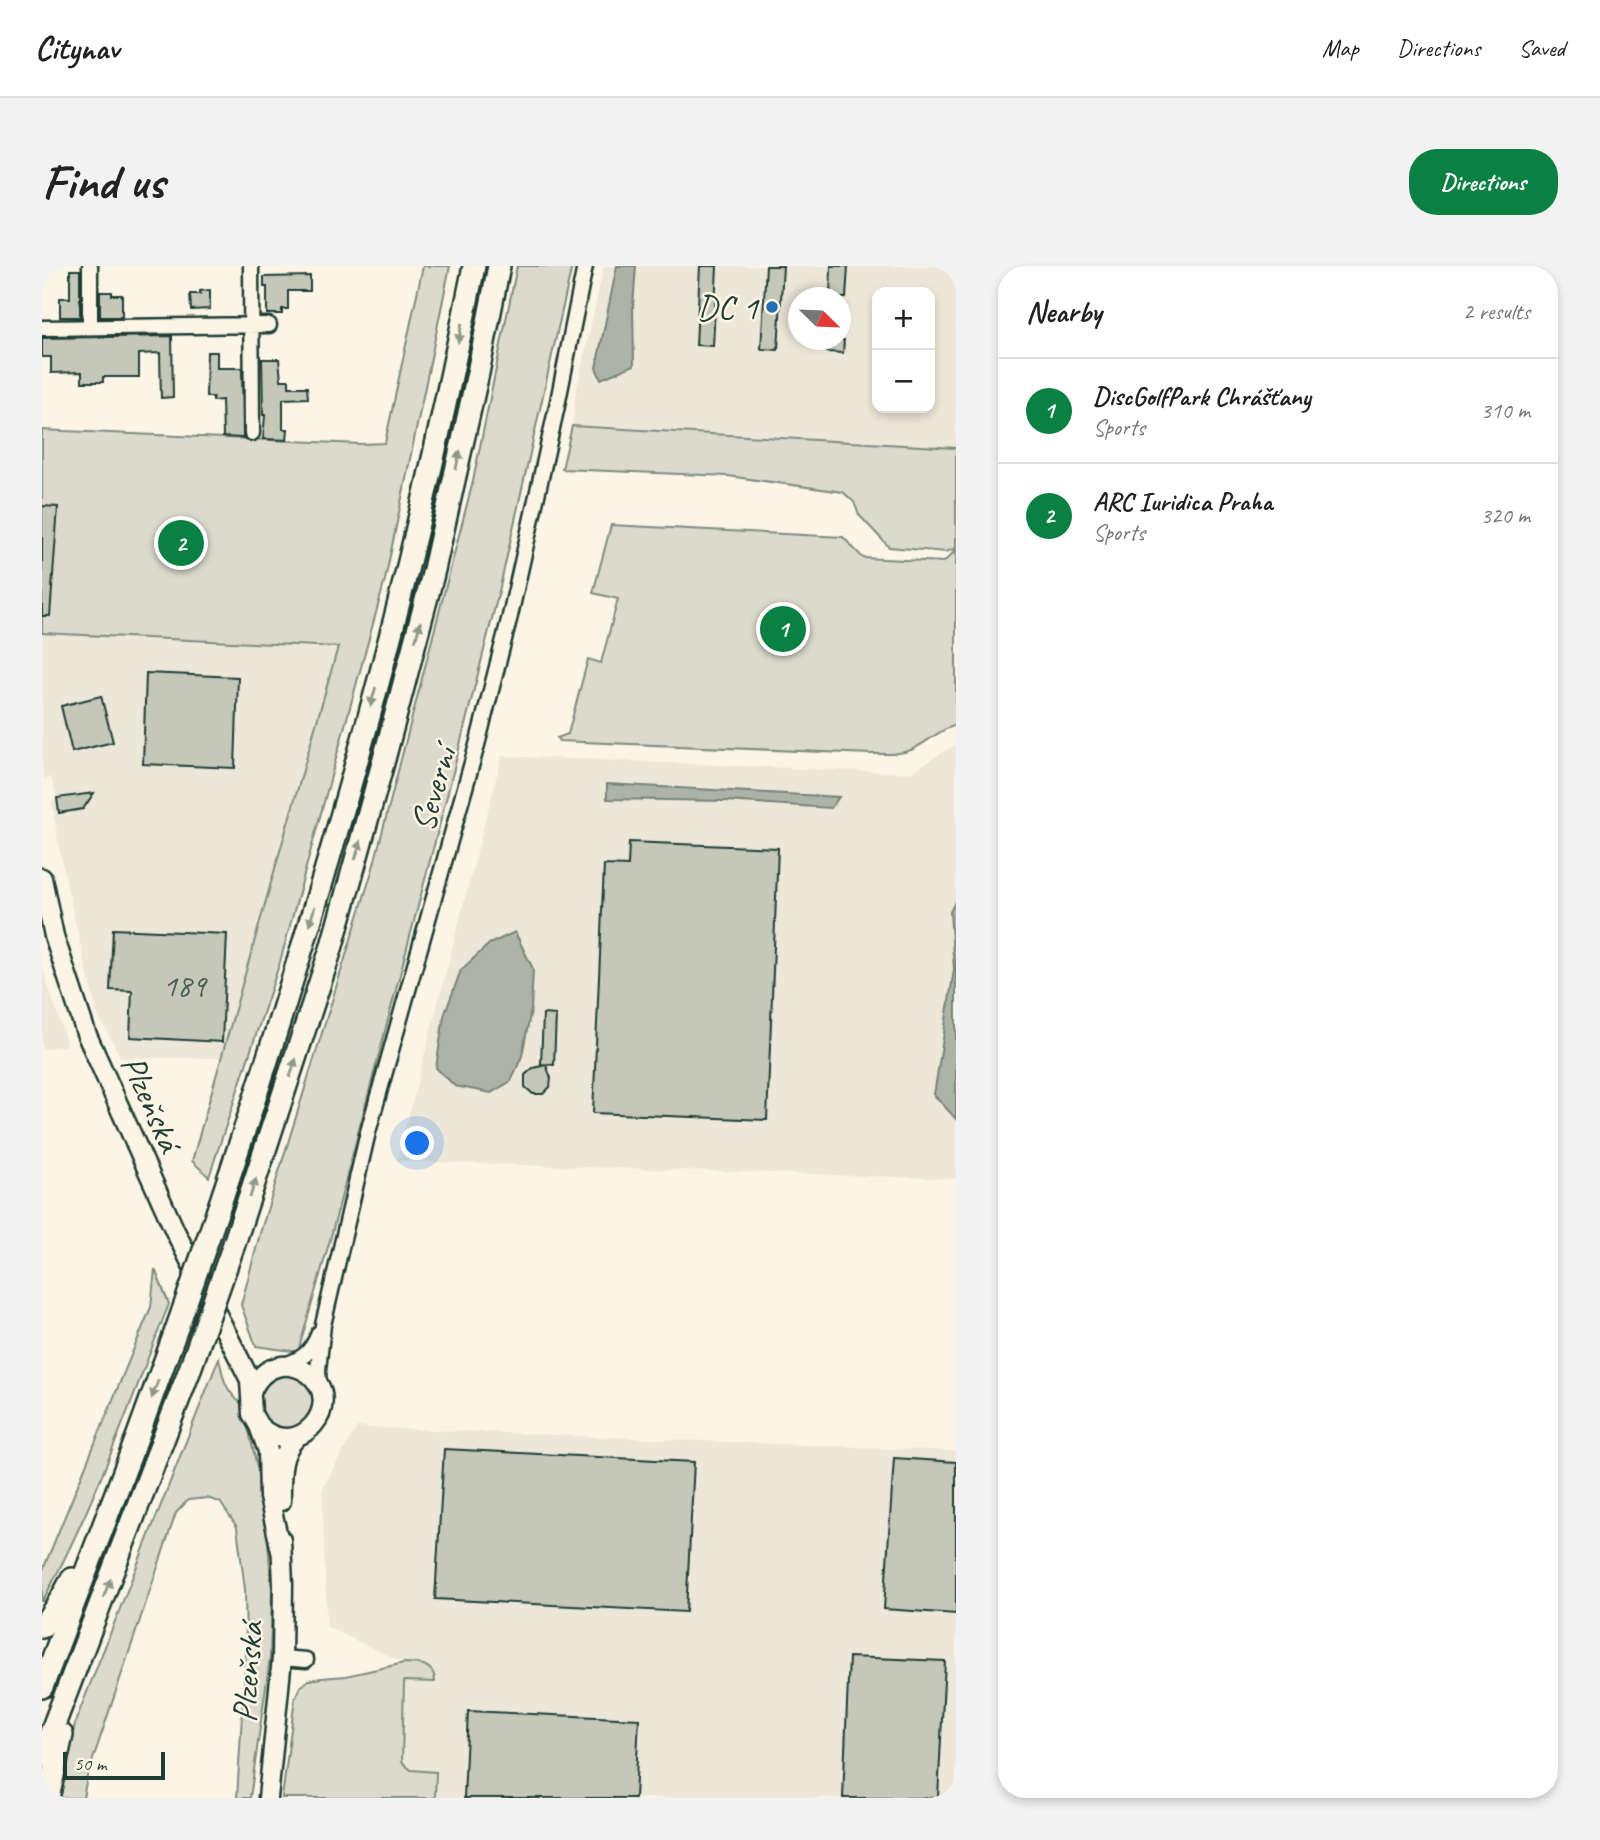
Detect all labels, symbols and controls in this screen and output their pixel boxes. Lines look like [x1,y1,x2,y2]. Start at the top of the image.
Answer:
text: Citynav [35,27,119,69]
text: Map [1322,33,1359,63]
text: Directions [1397,33,1480,63]
text: Saved [1518,33,1565,63]
button: Directions [1409,149,1558,215]
text: Find us [42,151,164,213]
place label: DC 1 [697,285,760,330]
north arrow [788,287,851,350]
map controls [872,287,935,413]
button: + [872,287,935,350]
text: Nearby [1026,293,1102,331]
text: 2 results [1463,297,1530,326]
marker: DC 1 [764,299,780,315]
one-way arrow [455,322,466,344]
button: − [872,350,935,413]
text: DiscGolfPark Chrášťany [1093,380,1311,413]
text: 1 [1044,396,1054,425]
text: 310 m [1481,396,1530,425]
text: Sports [1093,413,1145,442]
one-way arrow [453,449,464,471]
text: ARC Iuridica Praha [1093,485,1272,518]
text: 2 [1044,501,1054,530]
text: 320 m [1481,501,1530,530]
pin: 2 [158,517,204,569]
text: Sports [1093,518,1145,547]
pin: 1 [760,603,806,655]
one-way arrow [413,620,424,642]
one-way arrow [367,686,378,708]
street label: Severní [400,736,469,836]
one-way arrow [354,840,364,861]
one-way arrow [306,906,316,927]
house number: 189 [162,965,208,1006]
street label: Plzeňská [111,1048,194,1162]
one-way arrow [288,1058,299,1079]
your location [400,1126,434,1160]
one-way arrow [248,1178,259,1199]
one-way arrow [149,1379,160,1400]
one-way arrow [102,1577,113,1598]
street label: Plzeňská [222,1617,274,1724]
scale bar [63,1749,164,1781]
text: 50 m [74,1752,106,1776]

